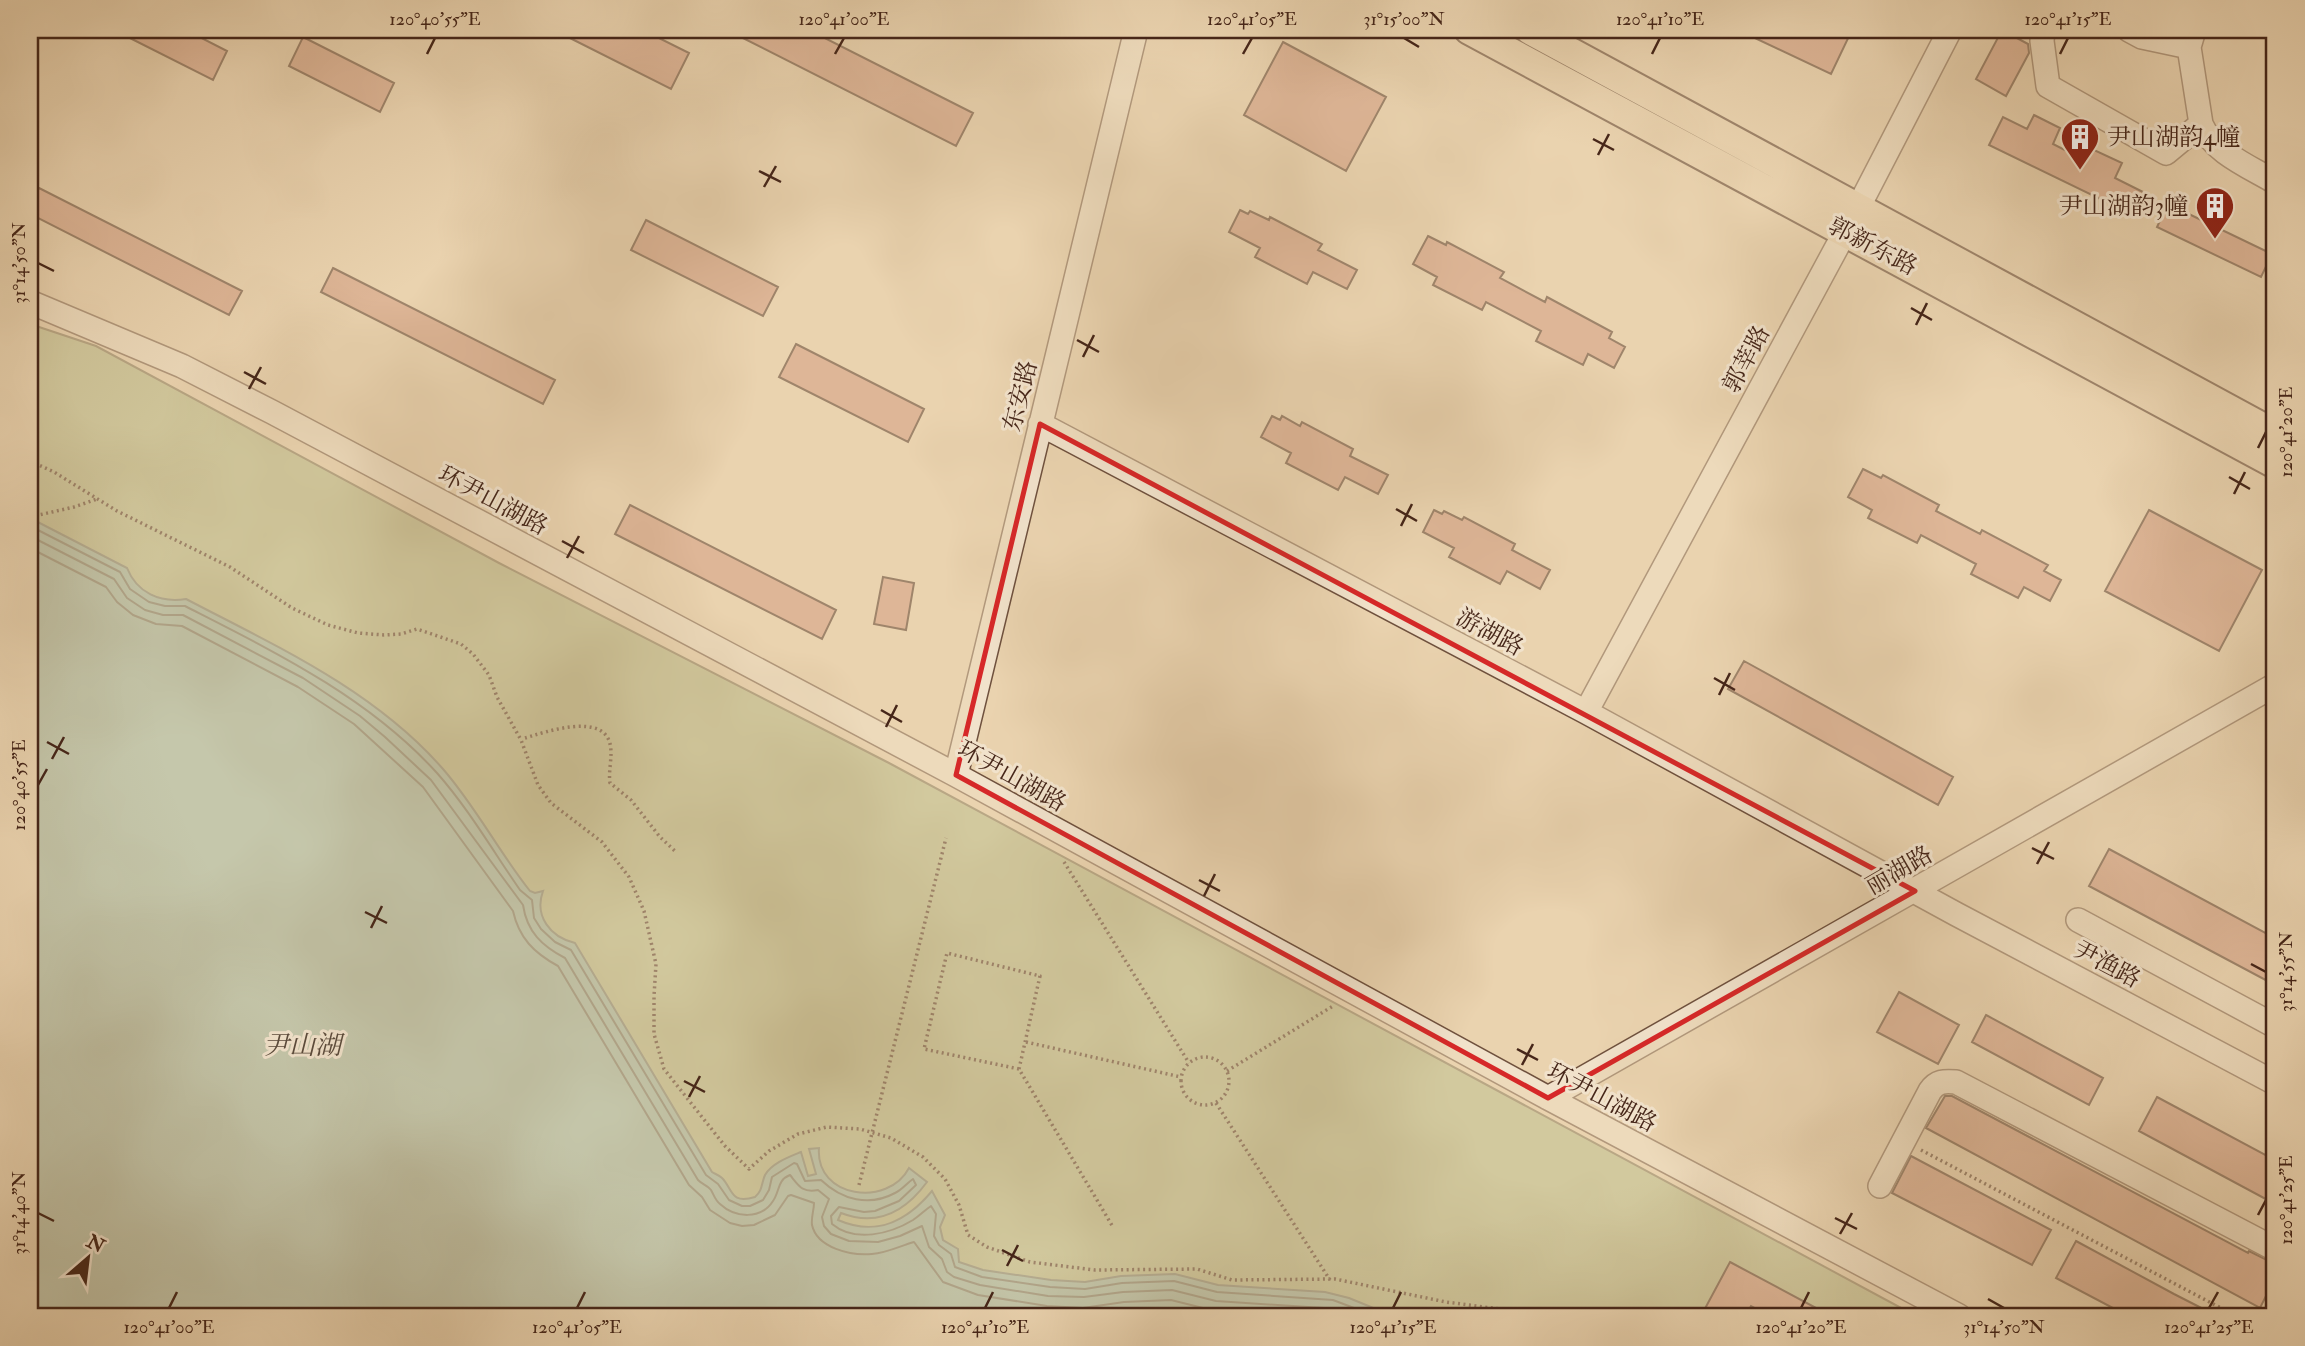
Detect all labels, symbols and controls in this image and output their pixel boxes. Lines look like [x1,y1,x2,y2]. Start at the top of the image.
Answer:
text: 120°40'55"E [389,8,481,31]
text: 120°41'00"E [798,8,890,31]
text: 120°41'05"E [1207,8,1297,31]
text: 31°15'00"N [1363,8,1445,31]
text: 120°41'10"E [1616,8,1704,31]
text: 120°41'15"E [2025,8,2112,31]
building icon: 尹山湖韵4幢 [2059,116,2101,171]
place label: 尹山湖韵4幢 [2107,122,2240,153]
building icon: 尹山湖韵3幢 [2194,185,2236,240]
place label: 尹山湖韵3幢 [2059,191,2188,222]
street label: 郭新东路 [1823,210,1922,283]
text: 31°14'50"N [8,222,31,304]
street label: 郭莘路 [1716,320,1777,398]
street label: 东安路 [997,357,1044,435]
text: 120°41'20"E [2275,386,2298,478]
street label: 环尹山湖路 [433,459,553,542]
street label: 游湖路 [1451,602,1529,663]
street label: 环尹山湖路 [952,734,1072,819]
text: 120°40'55"E [8,739,31,831]
street label: 丽湖路 [1860,839,1938,902]
text: 31°14'55"N [2275,932,2298,1012]
street label: 尹渔路 [2068,934,2146,995]
water label: 尹山湖 [263,1030,345,1062]
street label: 环尹山湖路 [1542,1056,1662,1139]
text: 120°41'25"E [2275,1155,2298,1245]
text: 31°14'40"N [8,1171,31,1255]
north arrow [52,1224,122,1294]
text: N [81,1229,110,1259]
text: 120°41'00"E [123,1316,215,1339]
text: 120°41'05"E [532,1316,622,1339]
text: 120°41'10"E [941,1316,1029,1339]
text: 120°41'15"E [1350,1316,1437,1339]
text: 120°41'20"E [1755,1316,1847,1339]
text: 31°14'50"N [1963,1316,2045,1339]
text: 120°41'25"E [2164,1316,2254,1339]

